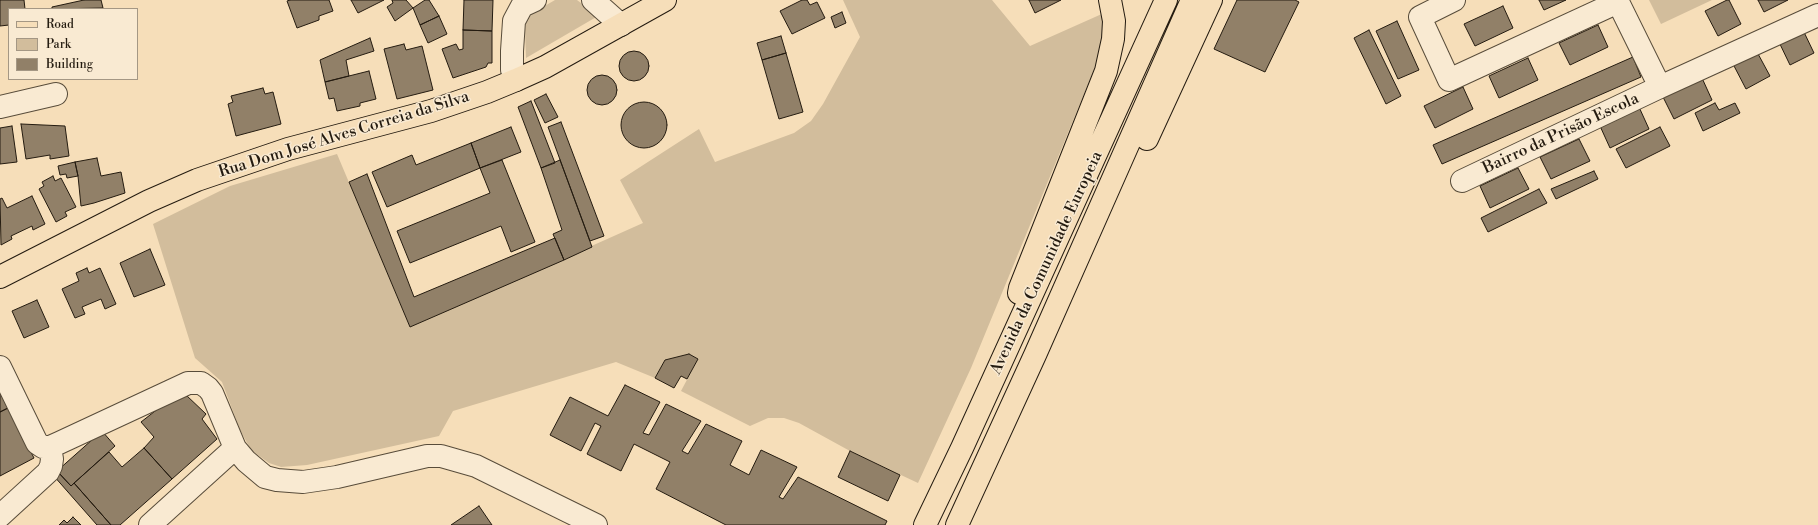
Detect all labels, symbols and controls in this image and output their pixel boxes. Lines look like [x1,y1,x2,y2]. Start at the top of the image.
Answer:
legend [8,8,138,80]
text: Road [46,17,74,32]
text: Park [46,37,71,52]
text: Building [46,57,93,72]
street label: Rua Dom José Alves Correia da Silva [216,88,472,182]
street label: Bairro da Prisão Escola [1480,89,1642,179]
street label: Avenida da Comunidade Europeia [987,148,1107,378]

